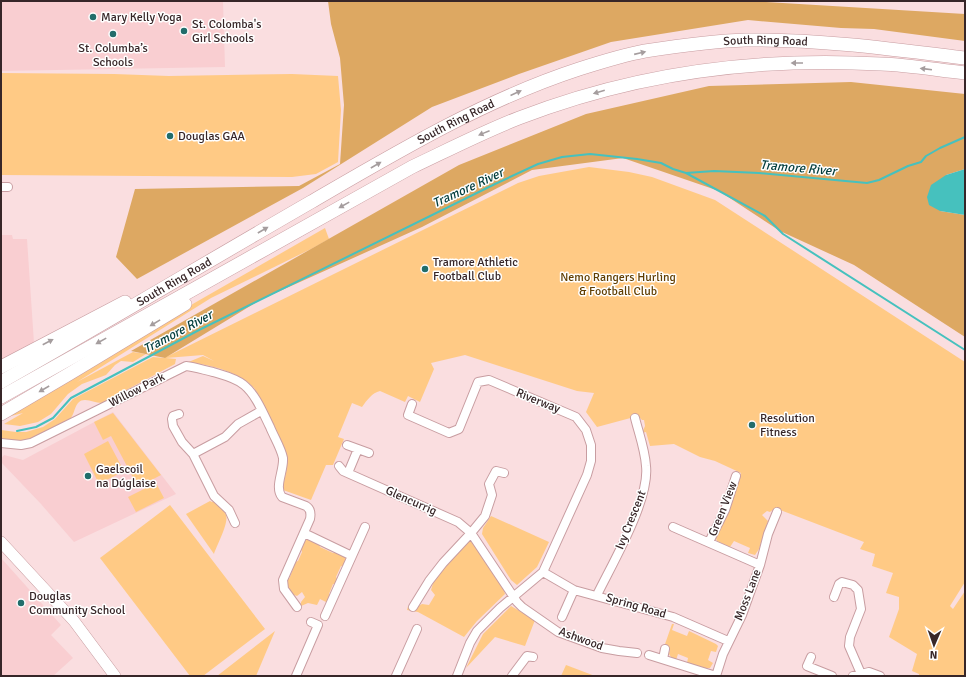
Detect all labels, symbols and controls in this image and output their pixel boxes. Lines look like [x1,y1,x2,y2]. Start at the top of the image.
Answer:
place label: Mary Kelly Yoga [101,10,182,25]
marker: Mary Kelly Yoga [88,12,98,22]
place label: St. Colomba's Girl Schools [192,17,261,46]
marker: St. Colomba's Girl Schools [179,26,189,36]
marker: St. Columba’s Schools [108,29,118,39]
street label: South Ring Road [723,32,808,49]
place label: St. Columba’s Schools [78,41,148,70]
one-way arrow [634,49,646,55]
one-way arrow [790,60,803,66]
one-way arrow [920,66,932,72]
one-way arrow [593,89,605,95]
one-way arrow [511,90,522,96]
street label: South Ring Road [414,96,497,148]
place label: Douglas GAA [178,129,245,144]
one-way arrow [477,130,489,136]
marker: Douglas GAA [165,131,175,141]
water label: Tramore River [759,157,839,179]
one-way arrow [370,161,382,168]
water label: Tramore River [430,164,508,211]
one-way arrow [338,202,350,209]
one-way arrow [257,226,269,233]
street label: South Ring Road [134,254,214,310]
place label: Tramore Athletic Football Club [433,255,518,284]
marker: Tramore Athletic Football Club [420,264,430,274]
park label: Nemo Rangers Hurling & Football Club [560,270,676,299]
water label: Tramore River [141,306,217,357]
one-way arrow [149,319,161,326]
one-way arrow [95,338,107,345]
one-way arrow [42,339,54,345]
street label: Willow Park [107,370,167,410]
street label: Riverway [514,385,563,417]
one-way arrow [38,386,49,393]
place label: Resolution Fitness [760,411,815,440]
marker: Resolution Fitness [747,420,757,430]
place label: Gaelscoil na Dúglaise [96,462,156,491]
marker: Gaelscoil na Dúglaise [83,471,93,481]
street label: Green View [705,479,741,539]
street label: Glencurrig [383,483,439,519]
street label: Ivy Crescent [612,488,650,552]
street label: Moss Lane [731,567,765,623]
place label: Douglas Community School [29,589,126,618]
street label: Spring Road [604,590,668,622]
marker: Douglas Community School [16,598,26,608]
street label: Ashwood [557,624,605,654]
north arrow [914,625,954,665]
text: N [930,648,938,661]

